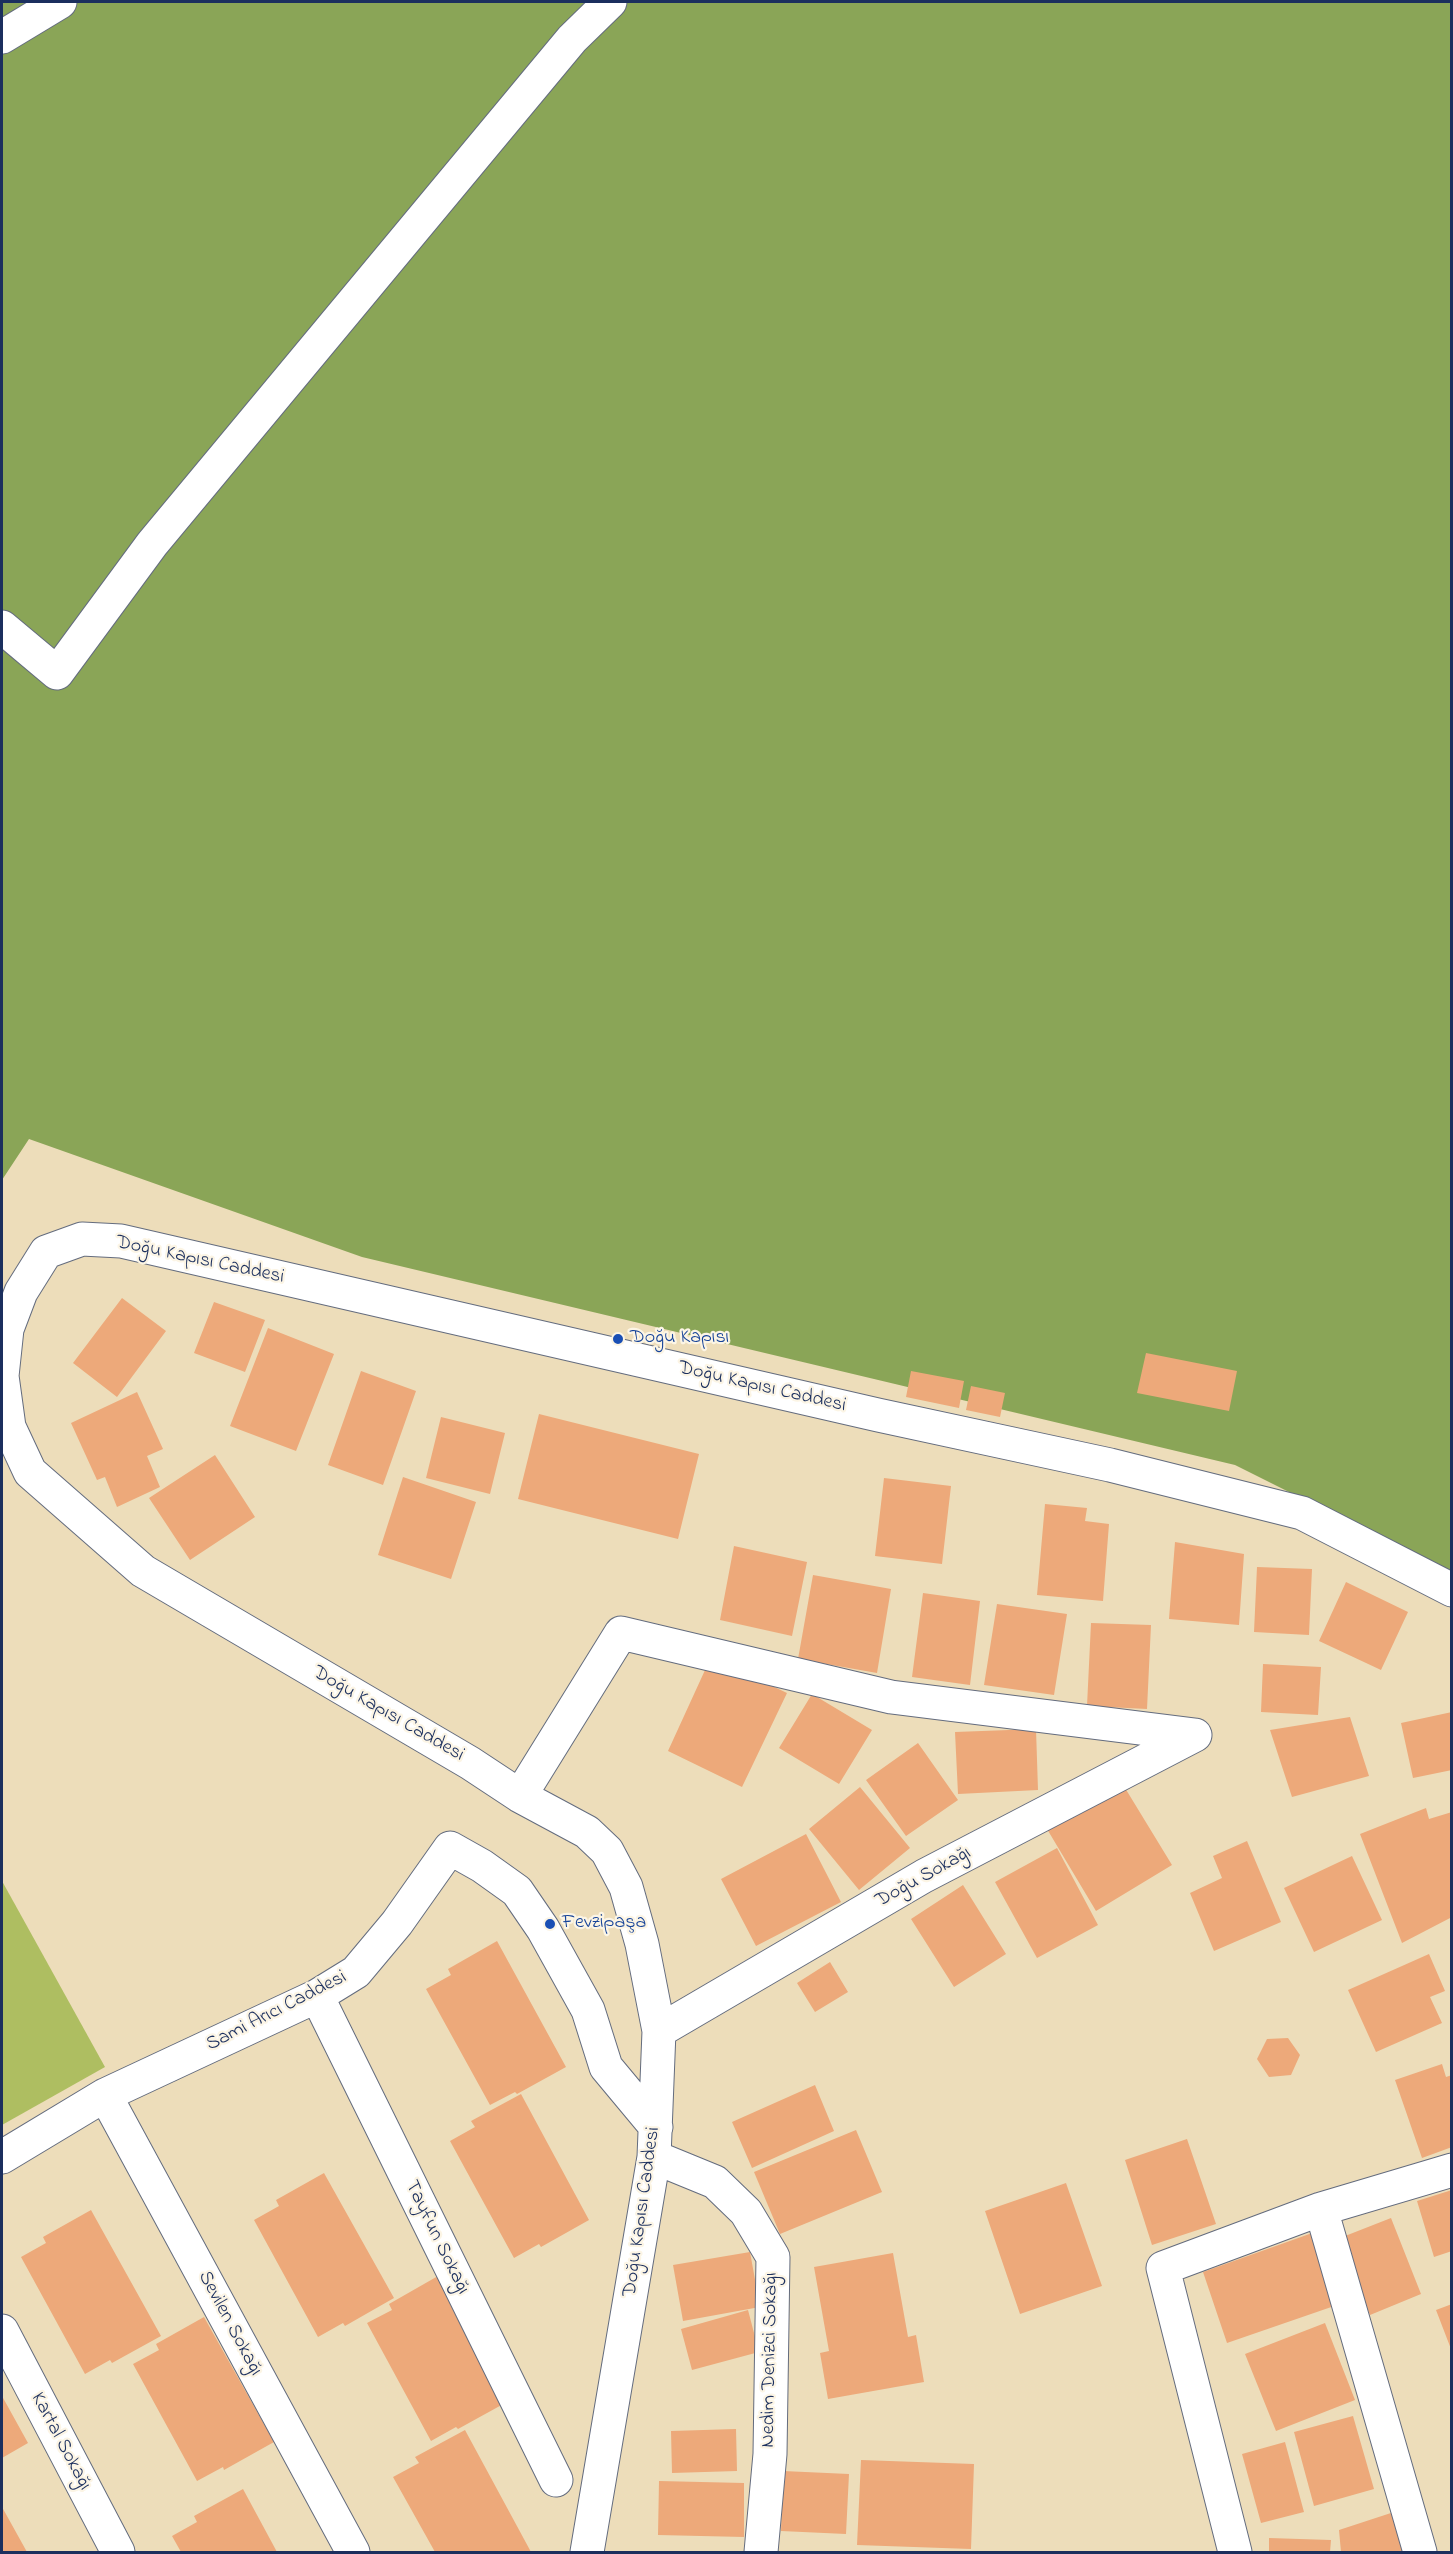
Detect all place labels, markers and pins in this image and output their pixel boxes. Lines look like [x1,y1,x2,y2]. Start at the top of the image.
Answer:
place label: Doğu Kapısı [630,1327,729,1351]
marker: Doğu Kapısı [611,1332,625,1346]
place label: Fevzipaşa [562,1912,646,1936]
marker: Fevzipaşa [543,1917,557,1931]

